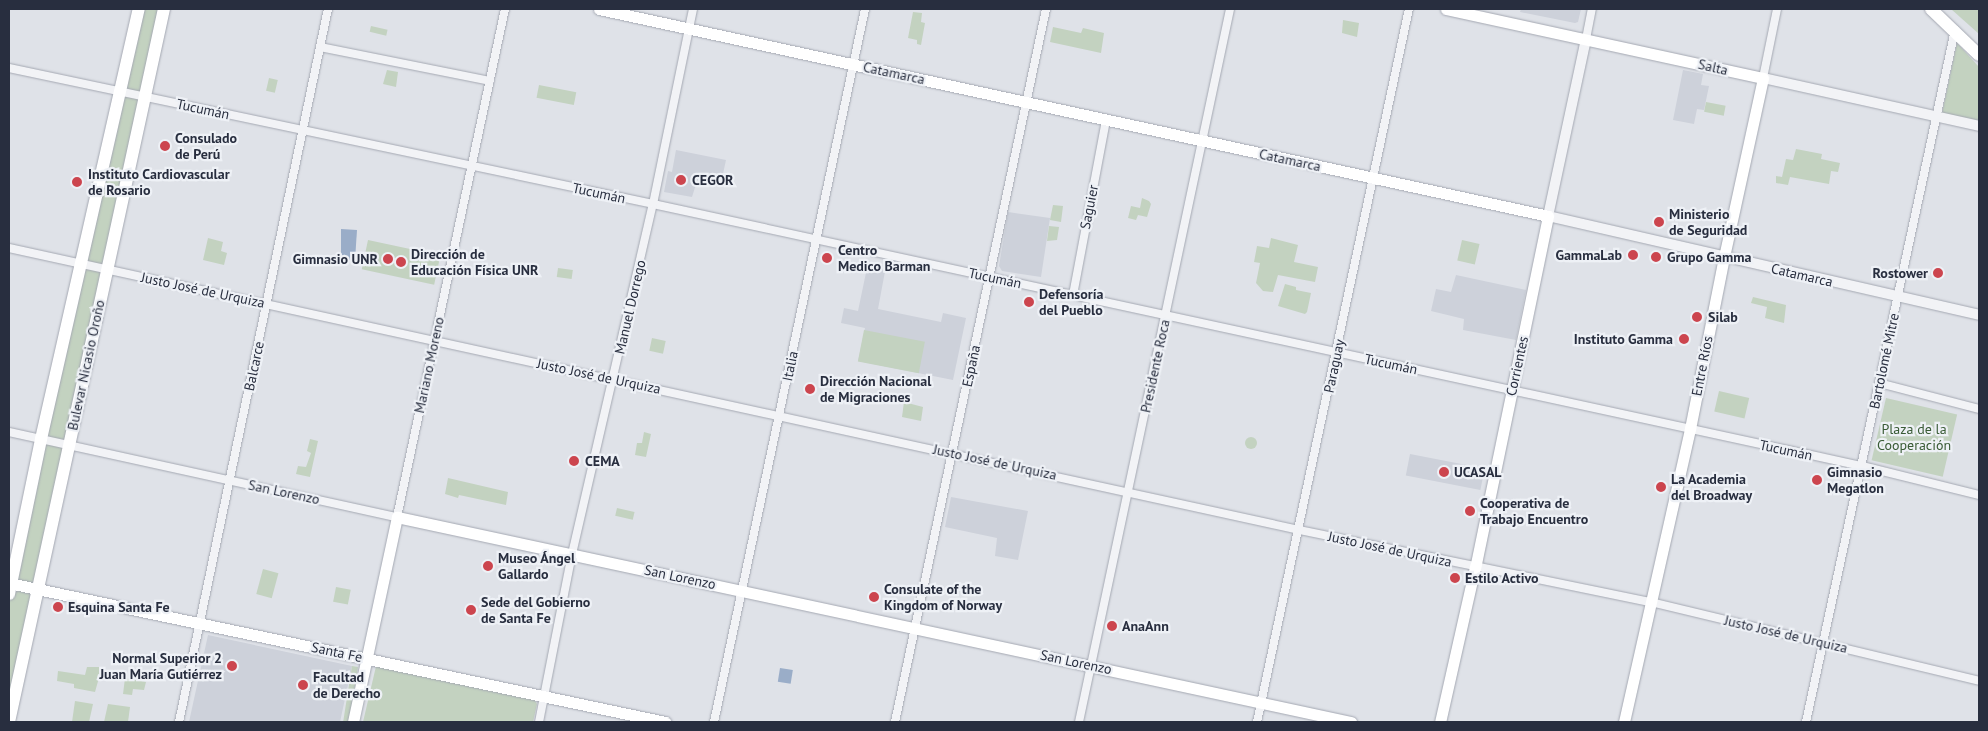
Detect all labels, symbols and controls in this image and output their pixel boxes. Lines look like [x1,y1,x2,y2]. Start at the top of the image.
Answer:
street label: Salta [1696,55,1730,79]
street label: Catamarca [862,58,926,88]
street label: Tucumán [175,95,231,123]
place label: Consulado de Perú [175,130,237,162]
marker: Consulado de Perú [159,140,171,152]
street label: Catamarca [1258,145,1322,175]
place label: Instituto Cardiovascular de Rosario [88,166,230,198]
place label: CEGOR [692,172,733,188]
marker: CEGOR [674,173,688,187]
marker: Instituto Cardiovascular de Rosario [70,175,84,189]
street label: Tucumán [571,179,627,207]
street label: Saguier [1076,183,1102,231]
place label: Ministerio de Seguridad [1669,206,1747,238]
marker: Ministerio de Seguridad [1653,216,1665,228]
place label: Centro Medico Barman [838,242,930,274]
place label: Dirección de Educación Física UNR [411,246,538,278]
place label: GammaLab [1555,247,1622,263]
marker: GammaLab [1626,248,1640,262]
place label: Grupo Gamma [1667,249,1752,265]
marker: Grupo Gamma [1649,250,1663,264]
place label: Gimnasio UNR [293,251,378,267]
marker: Centro Medico Barman [820,251,834,265]
marker: Gimnasio UNR [382,253,394,265]
marker: Dirección de Educación Física UNR [395,256,407,268]
street label: Manuel Dorrego [611,258,649,356]
street label: Catamarca [1770,260,1834,290]
street label: Tucumán [967,264,1023,292]
place label: Rostower [1873,265,1928,281]
marker: Rostower [1932,267,1944,279]
street label: Justo José de Urquiza [140,269,266,311]
place label: Defensoría del Pueblo [1039,286,1103,318]
marker: Defensoría del Pueblo [1023,296,1035,308]
street label: Bulevar Nicasio Oroño [64,298,108,432]
place label: Silab [1708,309,1738,325]
marker: Silab [1690,310,1704,324]
street label: Bartolomé Mitre [1866,311,1902,411]
street label: Mariano Moreno [411,315,447,415]
street label: Presidente Roca [1137,318,1173,414]
place label: Instituto Gamma [1574,331,1673,347]
marker: Instituto Gamma [1677,332,1691,346]
street label: Corrientes [1502,335,1532,397]
street label: Entre Ríos [1688,335,1716,397]
street label: Paraguay [1320,338,1348,394]
street label: Balcarce [241,340,267,392]
street label: España [958,343,984,389]
street label: Italia [779,349,801,383]
street label: Tucumán [1363,350,1419,378]
street label: Justo José de Urquiza [536,355,662,397]
place label: Dirección Nacional de Migraciones [820,373,931,406]
marker: Dirección Nacional de Migraciones [804,383,816,395]
park label: Plaza de la Cooperación [1877,421,1951,454]
street label: Tucumán [1758,436,1814,464]
street label: Justo José de Urquiza [932,441,1058,483]
place label: CEMA [585,453,620,469]
marker: CEMA [567,454,581,468]
place label: UCASAL [1454,464,1502,480]
place label: Gimnasio Megatlon [1827,464,1884,497]
marker: UCASAL [1438,466,1450,478]
place label: La Academia del Broadway [1671,471,1752,504]
marker: Gimnasio Megatlon [1811,474,1823,486]
street label: San Lorenzo [247,476,321,508]
marker: La Academia del Broadway [1655,481,1667,493]
place label: Cooperativa de Trabajo Encuentro [1480,495,1588,528]
marker: Cooperativa de Trabajo Encuentro [1464,505,1476,517]
street label: Justo José de Urquiza [1327,528,1453,570]
place label: Museo Ángel Gallardo [498,550,576,582]
marker: Museo Ángel Gallardo [482,560,494,572]
street label: San Lorenzo [643,561,717,593]
place label: Estilo Activo [1465,570,1539,586]
marker: Estilo Activo [1449,572,1461,584]
place label: Consulate of the Kingdom of Norway [884,581,1002,614]
marker: Consulate of the Kingdom of Norway [868,591,880,603]
place label: Sede del Gobierno de Santa Fe [481,594,591,626]
place label: Esquina Santa Fe [68,599,170,615]
marker: Esquina Santa Fe [52,601,64,613]
marker: Sede del Gobierno de Santa Fe [465,604,477,616]
street label: Justo José de Urquiza [1723,612,1849,656]
place label: AnaAnn [1122,618,1169,634]
marker: AnaAnn [1106,620,1118,632]
street label: Santa Fe [310,638,364,666]
street label: San Lorenzo [1039,646,1113,678]
place label: Normal Superior 2 Juan María Gutiérrez [99,650,222,682]
marker: Normal Superior 2 Juan María Gutiérrez [226,660,238,672]
place label: Facultad de Derecho [313,669,381,702]
marker: Facultad de Derecho [297,679,309,691]

